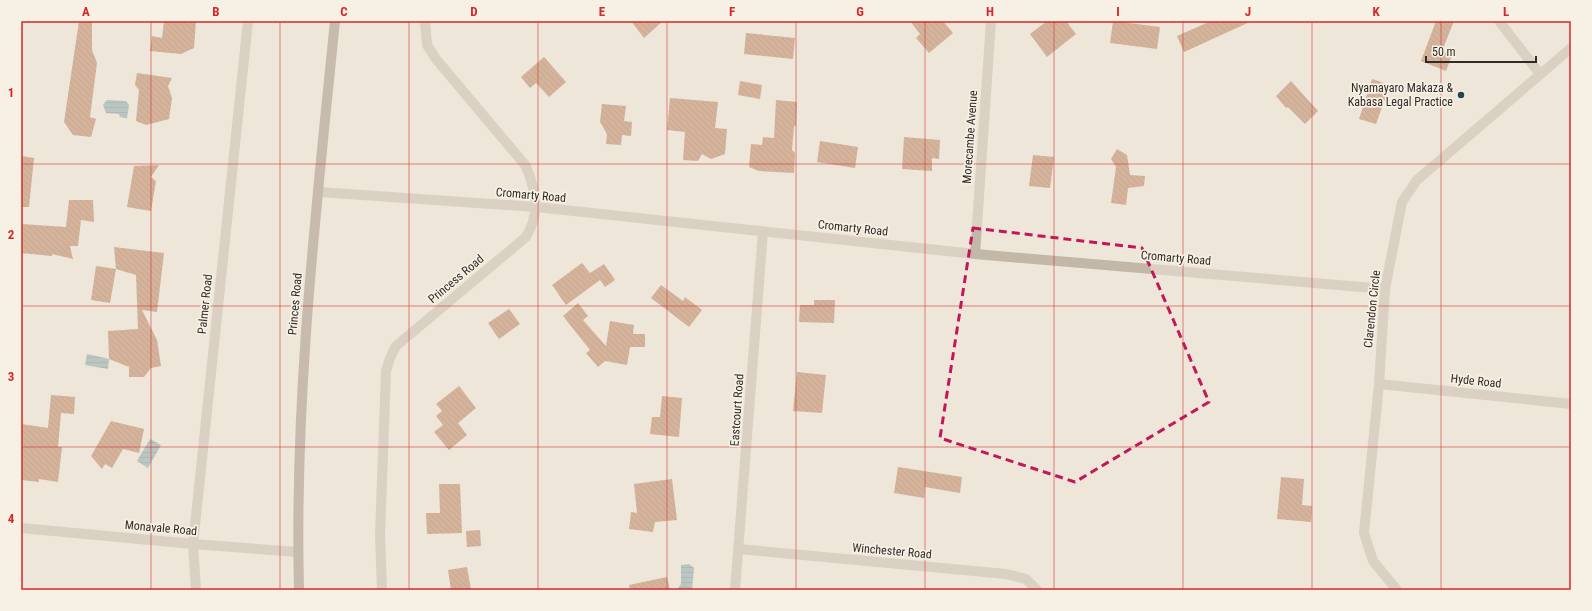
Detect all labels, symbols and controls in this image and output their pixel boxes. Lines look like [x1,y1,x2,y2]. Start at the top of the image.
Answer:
text: A [82,4,90,19]
text: B [212,4,220,19]
text: C [340,4,348,19]
text: D [470,4,478,19]
text: E [599,4,606,19]
text: F [729,4,735,19]
text: G [856,4,864,19]
text: H [986,4,994,19]
text: I [1116,4,1120,19]
text: J [1245,4,1251,19]
text: K [1372,4,1380,19]
text: L [1503,4,1509,19]
scale bar [1426,38,1536,64]
text: 50 m [1432,45,1456,59]
place label: Nyamayaro Makaza & Kabasa Legal Practice [1348,81,1453,109]
text: 1 [8,85,14,100]
street label: Morecambe Avenue [960,90,980,184]
marker: Nyamayaro Makaza & Kabasa Legal Practice [1456,90,1466,100]
street label: Cromarty Road [495,185,567,205]
street label: Cromarty Road [817,217,889,239]
text: 2 [8,227,15,242]
street label: Cromarty Road [1140,248,1212,268]
street label: Princess Road [426,252,487,306]
street label: Clarendon Circle [1361,269,1383,348]
street label: Princes Road [285,272,305,336]
street label: Palmer Road [195,273,215,335]
text: 3 [8,369,14,384]
street label: Hyde Road [1450,371,1502,391]
street label: Eastcourt Road [727,373,747,447]
text: 4 [8,511,15,526]
street label: Monavale Road [124,518,198,538]
street label: Winchester Road [852,541,932,561]

